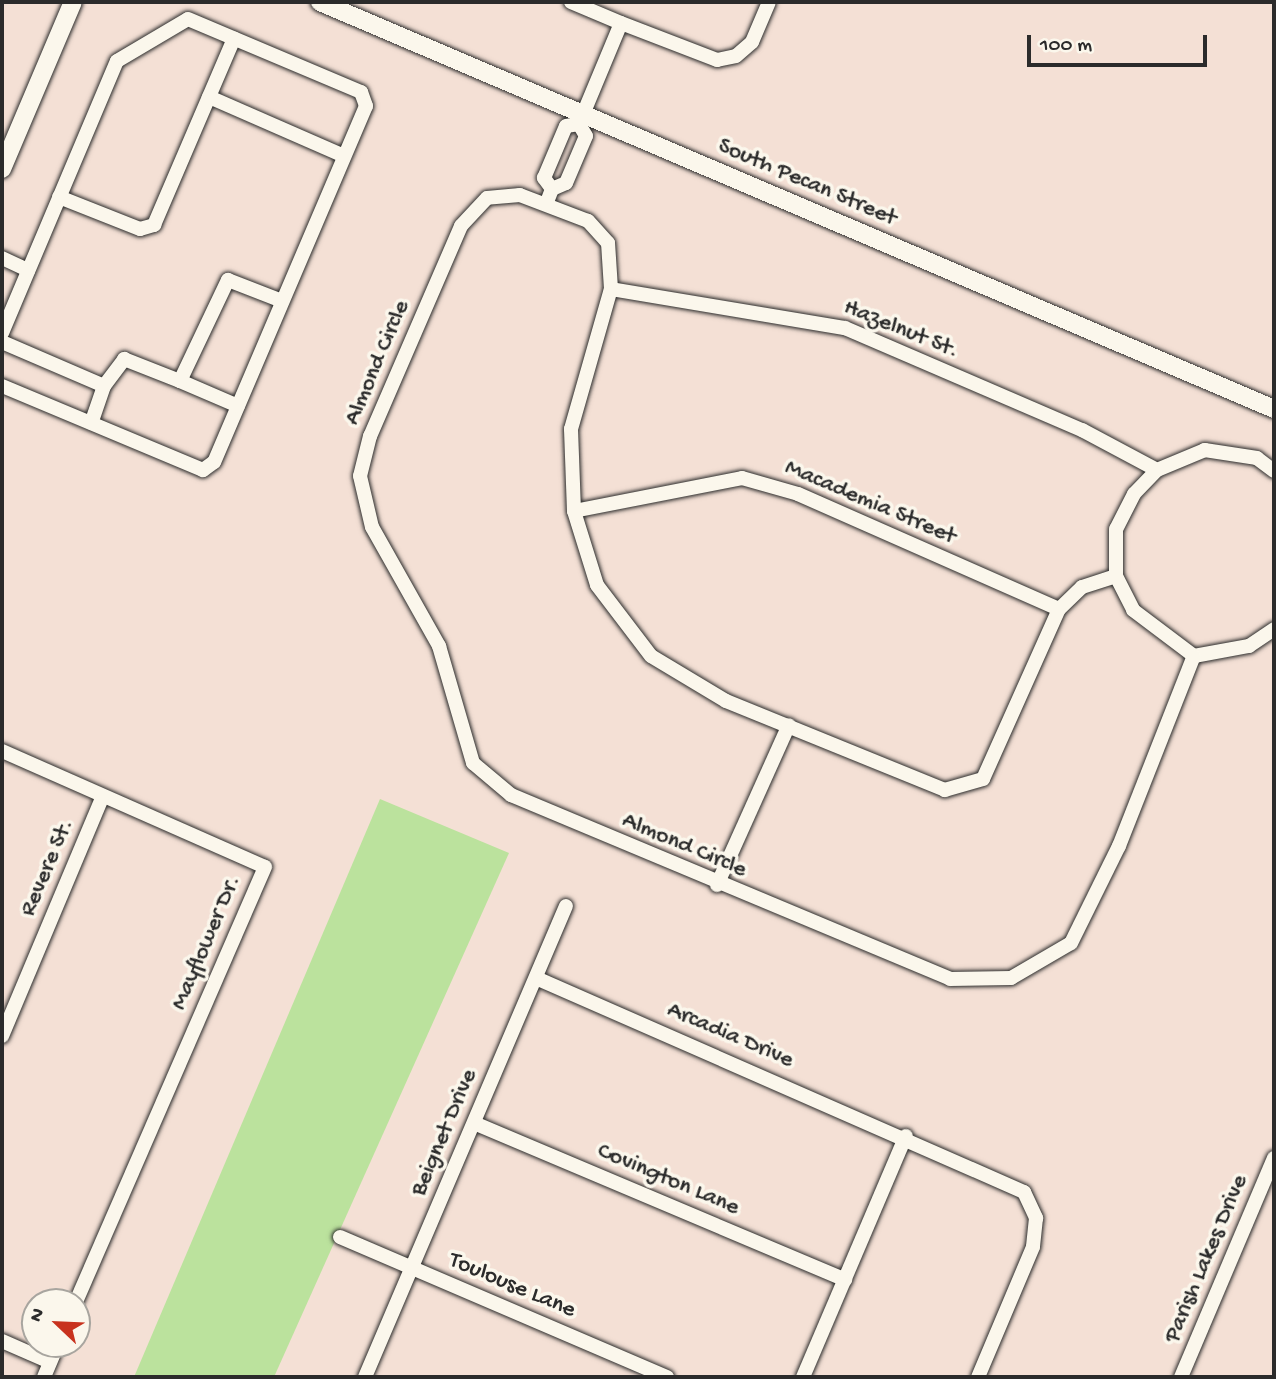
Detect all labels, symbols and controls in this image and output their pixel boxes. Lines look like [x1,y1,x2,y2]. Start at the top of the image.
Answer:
scale bar [1031,21,1211,65]
text: 100 m [1040,34,1092,59]
street label: South Pecan Street [713,132,901,234]
street label: Hazelnut St. [839,294,963,366]
street label: Almond Circle [339,296,417,430]
street label: Macademia Street [780,454,960,552]
street label: Almond Circle [617,807,751,885]
street label: Revere St. [15,815,81,921]
street label: Mayflower Dr. [166,871,248,1015]
street label: Arcadia Drive [662,996,798,1076]
street label: Beignet Drive [405,1065,485,1201]
street label: Covington Lane [593,1137,743,1223]
street label: Parish Lakes Drive [1159,1171,1255,1347]
street label: Toulouse Lane [444,1246,580,1326]
north arrow [21,1288,91,1358]
text: N [25,1305,51,1326]

